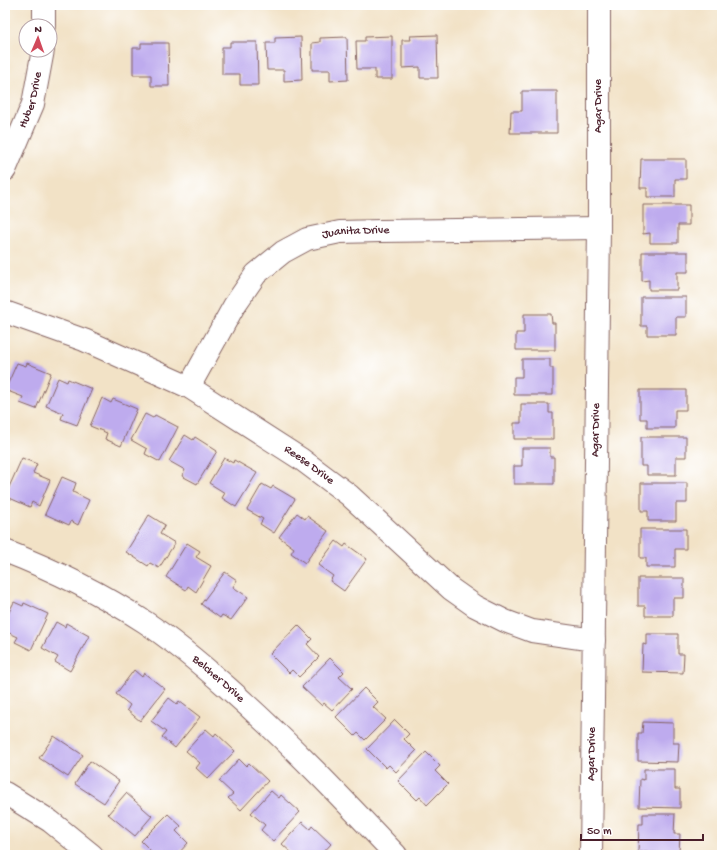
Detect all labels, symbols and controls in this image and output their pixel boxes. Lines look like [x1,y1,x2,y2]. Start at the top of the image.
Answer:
north arrow [18,18,58,58]
text: N [34,24,42,36]
street label: Huber Drive [16,70,46,131]
street label: Agar Drive [592,78,606,133]
street label: Juanita Drive [321,224,390,243]
street label: Agar Drive [589,402,604,457]
street label: Reese Drive [281,443,337,489]
street label: Belcher Drive [188,652,248,707]
street label: Agar Drive [585,726,600,781]
scale bar [581,816,703,842]
text: 50 m [587,825,612,839]

